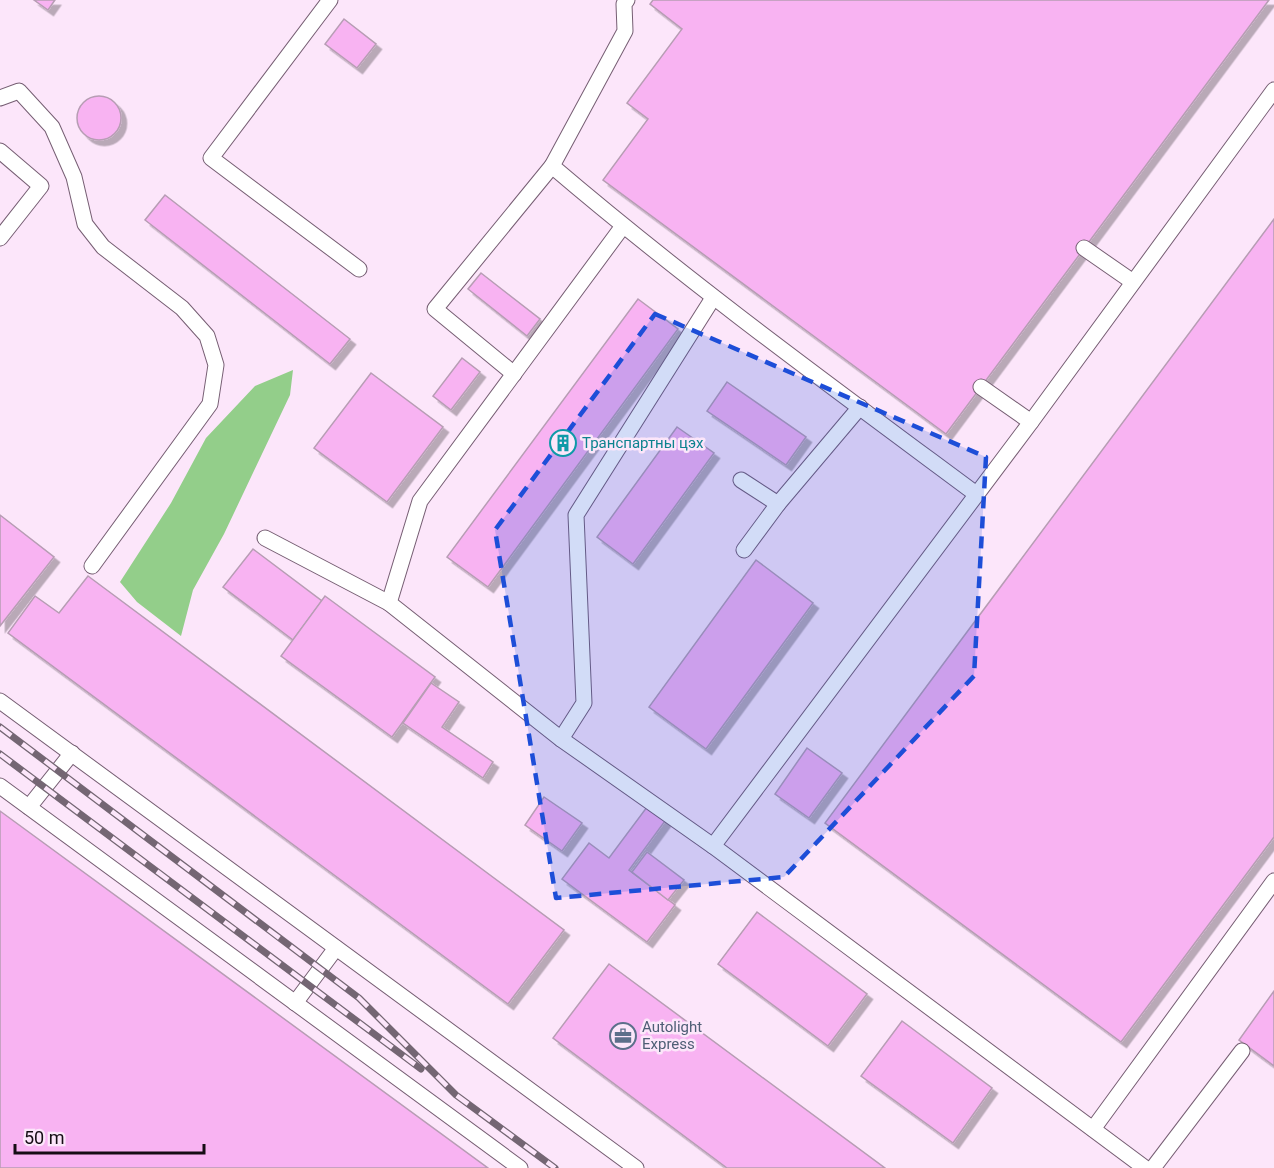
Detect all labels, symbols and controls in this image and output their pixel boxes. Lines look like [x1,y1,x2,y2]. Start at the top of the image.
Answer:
building icon: Транспартны цэх [548,428,578,458]
place label: Транспартны цэх [582,434,704,452]
place label: Autolight Express [642,1018,702,1053]
office icon: Autolight Express [608,1021,638,1051]
scale bar [15,1117,204,1155]
text: 50 m [24,1127,64,1148]

